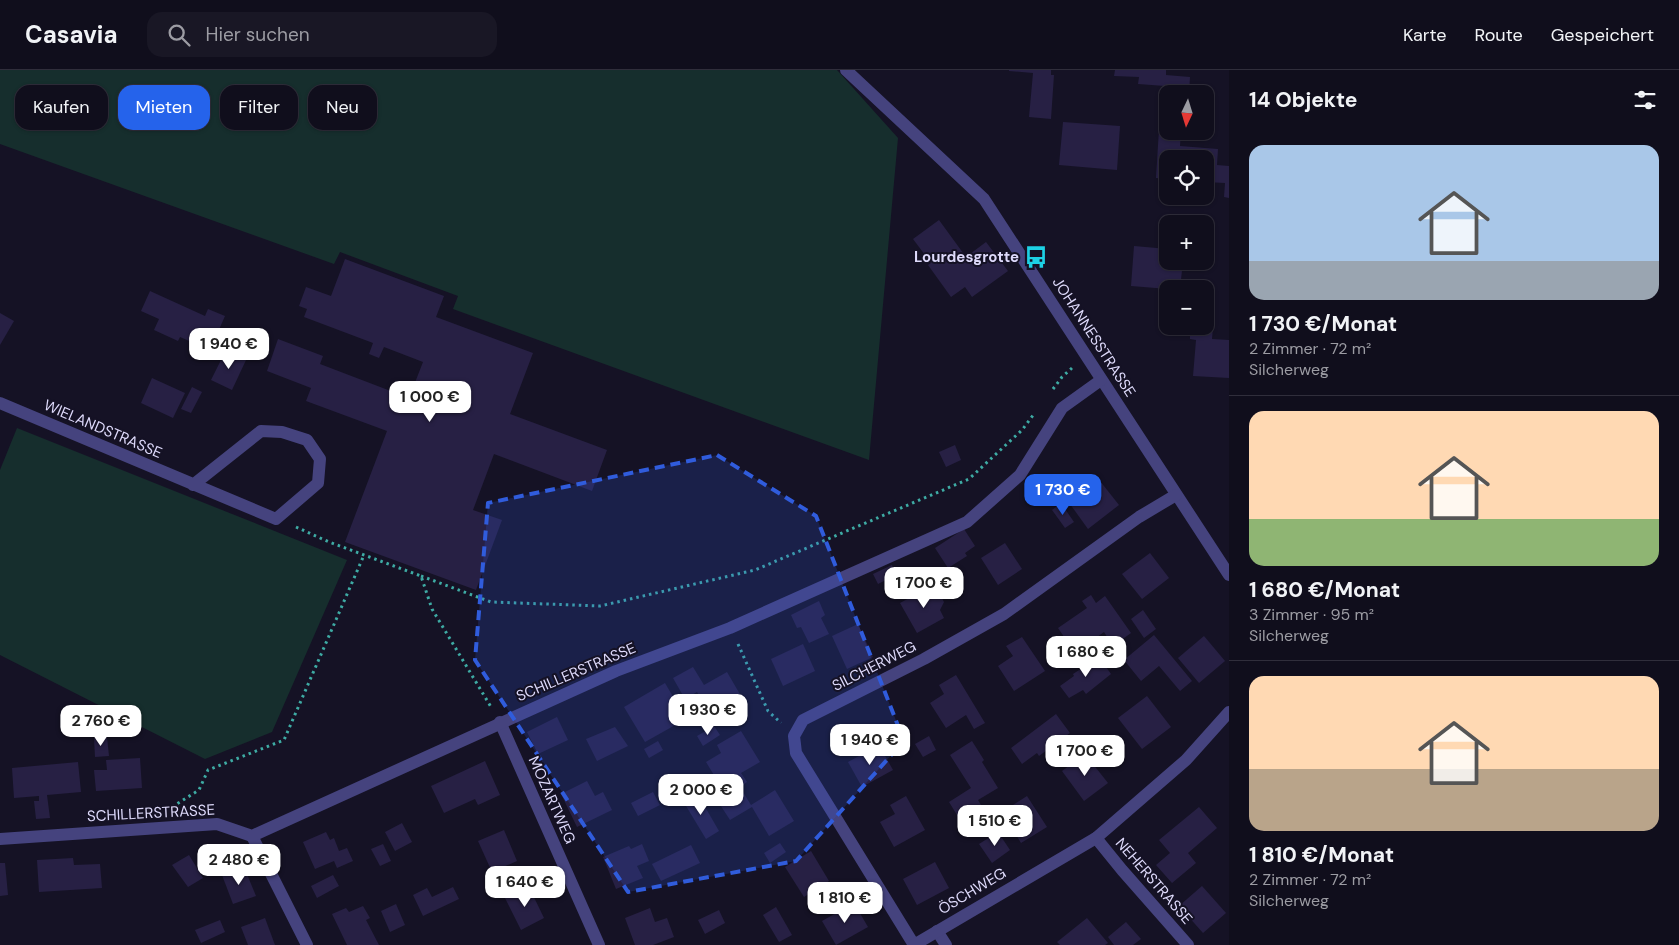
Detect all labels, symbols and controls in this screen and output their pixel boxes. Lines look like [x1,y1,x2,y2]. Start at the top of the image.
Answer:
search box [147,12,497,57]
text: Casavia [25,19,117,50]
icon: search [165,21,193,49]
text: Hier suchen [205,22,310,47]
text: Karte [1403,23,1447,47]
text: Route [1475,23,1523,47]
text: Gespeichert [1551,23,1654,47]
chip: Kaufen [15,85,108,130]
chip: Mieten [118,85,210,130]
chip: Filter [220,85,298,130]
chip: Neu [308,85,377,130]
north arrow [1159,85,1214,140]
map controls [1159,85,1214,335]
text: 14 Objekte [1249,86,1357,114]
icon: filters [1631,86,1659,114]
button: locate [1159,150,1214,205]
icon: home [1409,178,1499,268]
button: + [1159,215,1214,270]
bus stop icon: Lourdesgrotte [1023,244,1049,270]
place label: Lourdesgrotte [914,247,1019,267]
street label: JOHANNESSTRASSE [1048,273,1140,401]
button: − [1159,280,1214,335]
text: 1 730 €/Monat [1249,310,1397,338]
pin: 1 940 € [183,328,275,370]
text: 1 940 € [200,333,258,354]
text: 2 Zimmer · 72 m² [1249,338,1371,359]
text: Silcherweg [1249,359,1329,380]
pin: 1 000 € [384,380,476,423]
text: 1 000 € [400,386,460,407]
street label: WIELANDSTRASSE [41,395,165,463]
icon: home [1409,443,1499,533]
pin: 1 730 € [1017,474,1109,516]
text: 1 730 € [1035,479,1091,500]
pin: 1 700 € [878,566,970,609]
text: 1 700 € [895,572,953,593]
text: 1 680 €/Monat [1249,576,1400,604]
text: 3 Zimmer · 95 m² [1249,604,1374,625]
text: Silcherweg [1249,625,1329,646]
street label: SILCHERWEG [829,636,919,696]
pin: 1 680 € [1040,636,1132,678]
street label: SCHILLERSTRASSE [513,638,639,706]
text: 1 680 € [1057,641,1115,662]
pin: 1 930 € [662,694,754,736]
text: 1 930 € [680,699,736,720]
pin: 2 760 € [55,704,147,747]
icon: home [1409,708,1499,798]
text: 2 760 € [71,710,131,731]
pin: 1 940 € [824,724,916,766]
text: 1 940 € [841,729,899,750]
pin: 1 700 € [1039,734,1131,777]
text: 1 700 € [1056,740,1114,761]
street label: MOZARTWEG [524,753,580,847]
pin: 2 000 € [655,774,747,816]
text: 2 000 € [669,779,733,800]
street label: SCHILLERSTRASSE [87,800,215,826]
pin: 1 510 € [949,804,1041,847]
text: 1 510 € [968,810,1022,831]
street label: NEHERSTRASSE [1111,834,1197,928]
text: 1 810 €/Monat [1249,841,1394,869]
pin: 2 480 € [193,844,285,886]
text: 2 480 € [208,849,270,870]
street label: ÖSCHWEG [934,863,1010,919]
pin: 1 640 € [479,866,571,908]
text: 2 Zimmer · 72 m² [1249,869,1371,890]
text: 1 640 € [496,871,554,892]
pin: 1 810 € [799,882,891,924]
text: 1 810 € [819,887,871,908]
text: Silcherweg [1249,890,1329,911]

